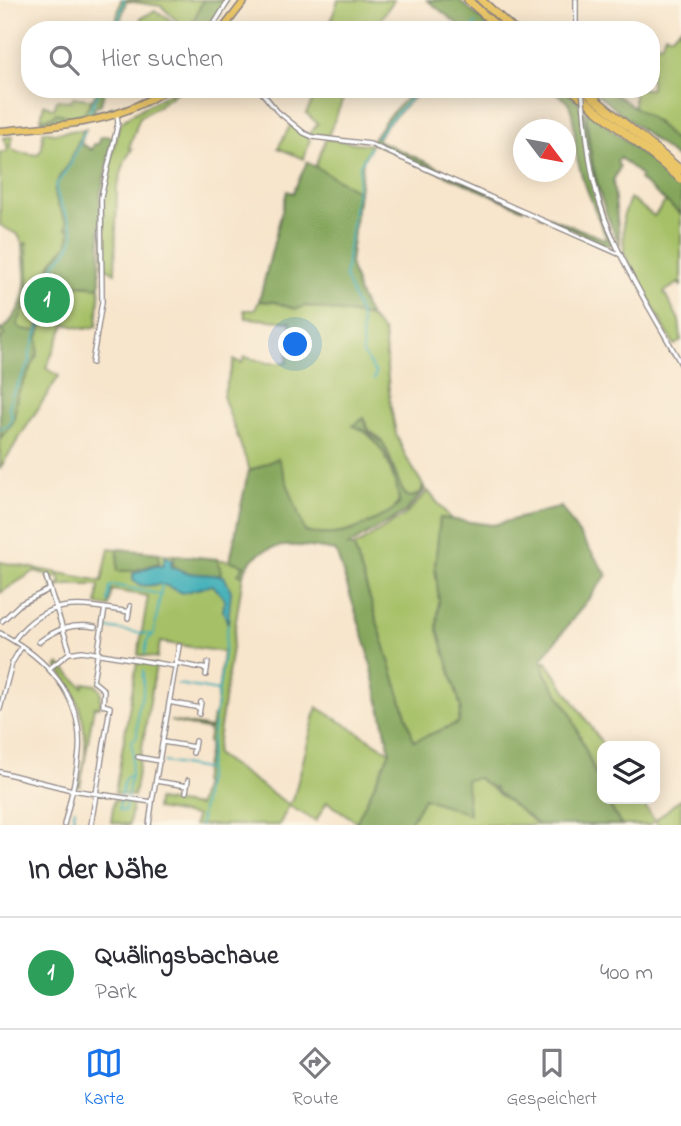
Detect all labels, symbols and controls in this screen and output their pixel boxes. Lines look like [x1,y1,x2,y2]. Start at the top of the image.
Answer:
search box [21,21,660,98]
icon: search [45,41,83,79]
text: Hier suchen [101,41,223,79]
north arrow [513,119,576,182]
pin: 1 [24,274,70,326]
your location [278,327,312,361]
map controls [597,741,660,804]
button: layers [597,741,660,804]
text: In der Nähe [28,849,168,893]
text: Quälingsbachaue [95,938,279,976]
text: 1 [47,957,55,990]
text: 400 m [600,957,653,990]
text: Park [95,976,137,1009]
tab: Karte [84,1044,124,1113]
tab: Route [292,1044,338,1113]
tab: Gespeichert [506,1044,597,1113]

